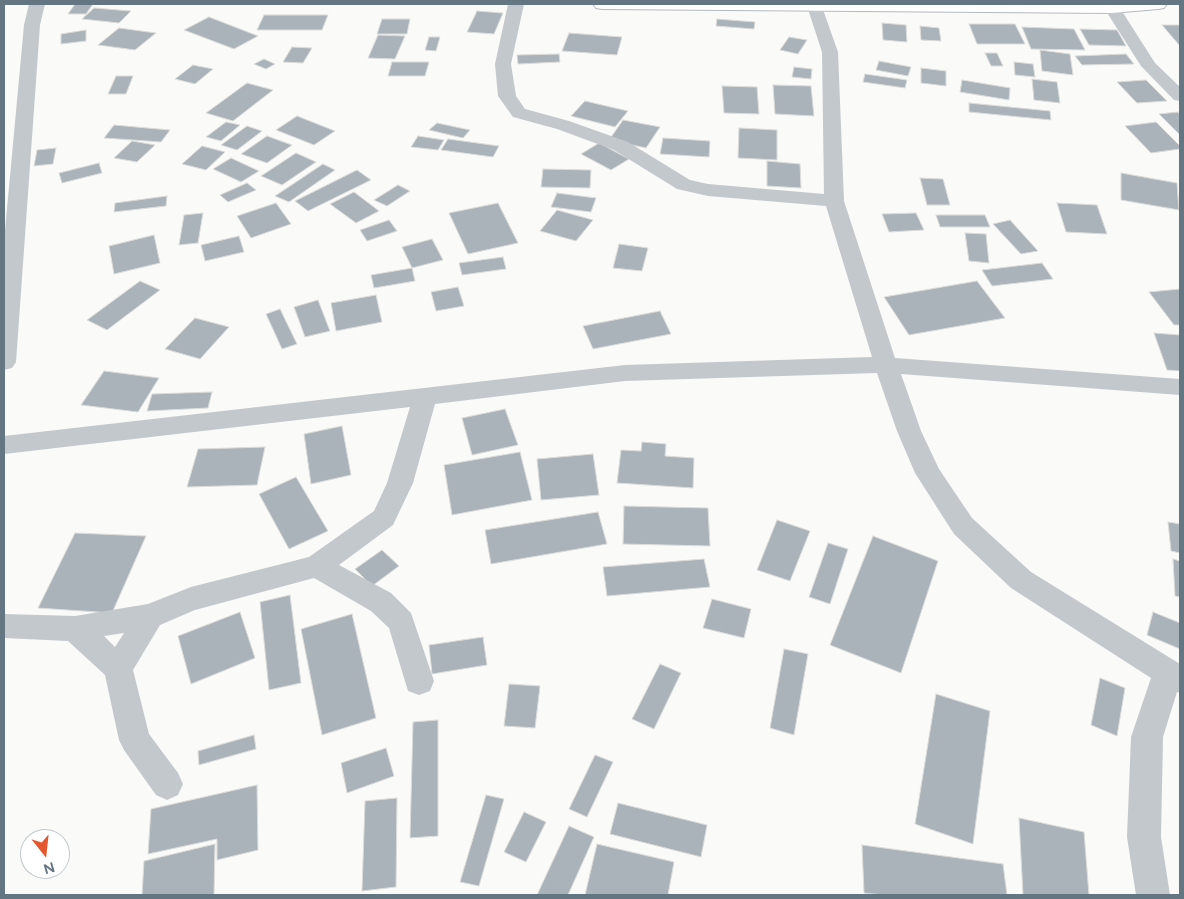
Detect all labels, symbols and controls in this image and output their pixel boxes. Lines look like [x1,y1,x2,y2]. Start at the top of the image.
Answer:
north arrow [20,829,70,879]
text: N [41,858,57,878]

